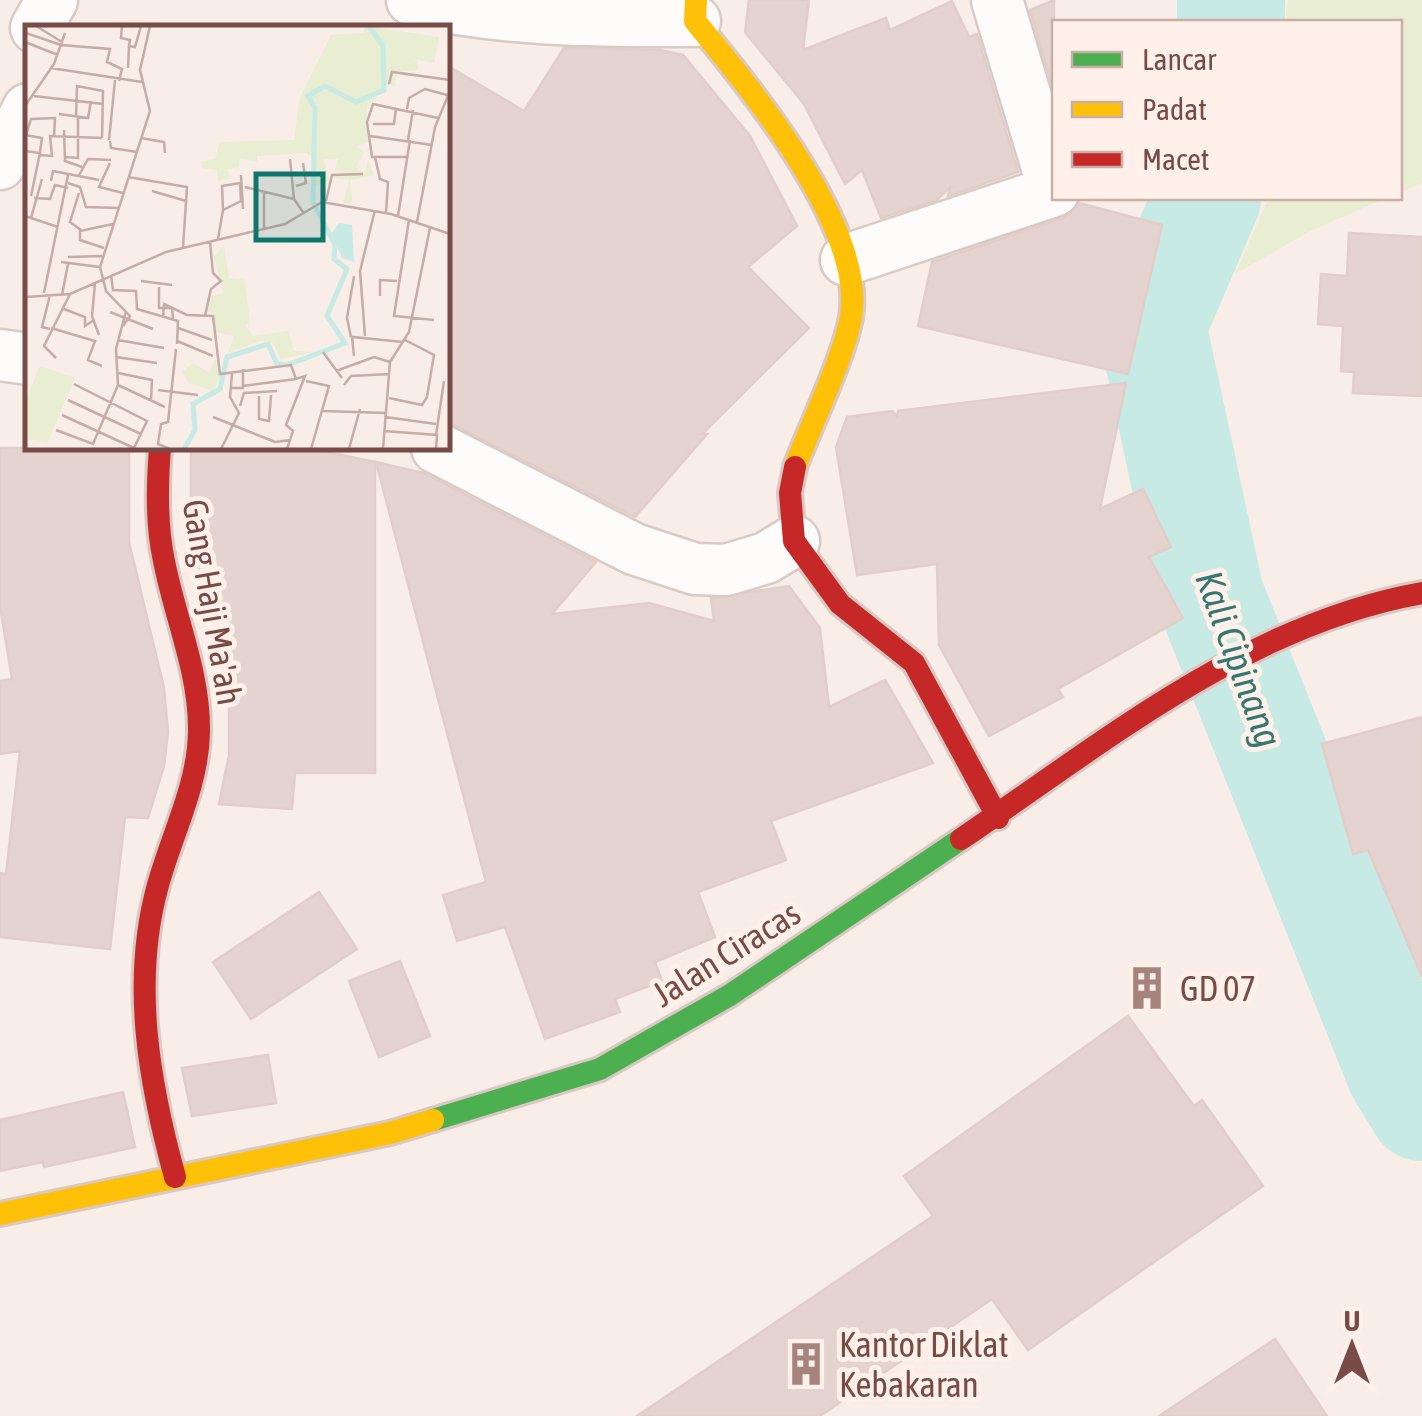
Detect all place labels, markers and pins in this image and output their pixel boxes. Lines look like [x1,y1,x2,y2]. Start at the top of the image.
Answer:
building icon: GD 07 [1123,964,1171,1012]
place label: GD 07 [1180,968,1256,1008]
place label: Kantor Diklat Kebakaran [839,1324,1009,1404]
building icon: Kantor Diklat Kebakaran [782,1340,830,1388]

